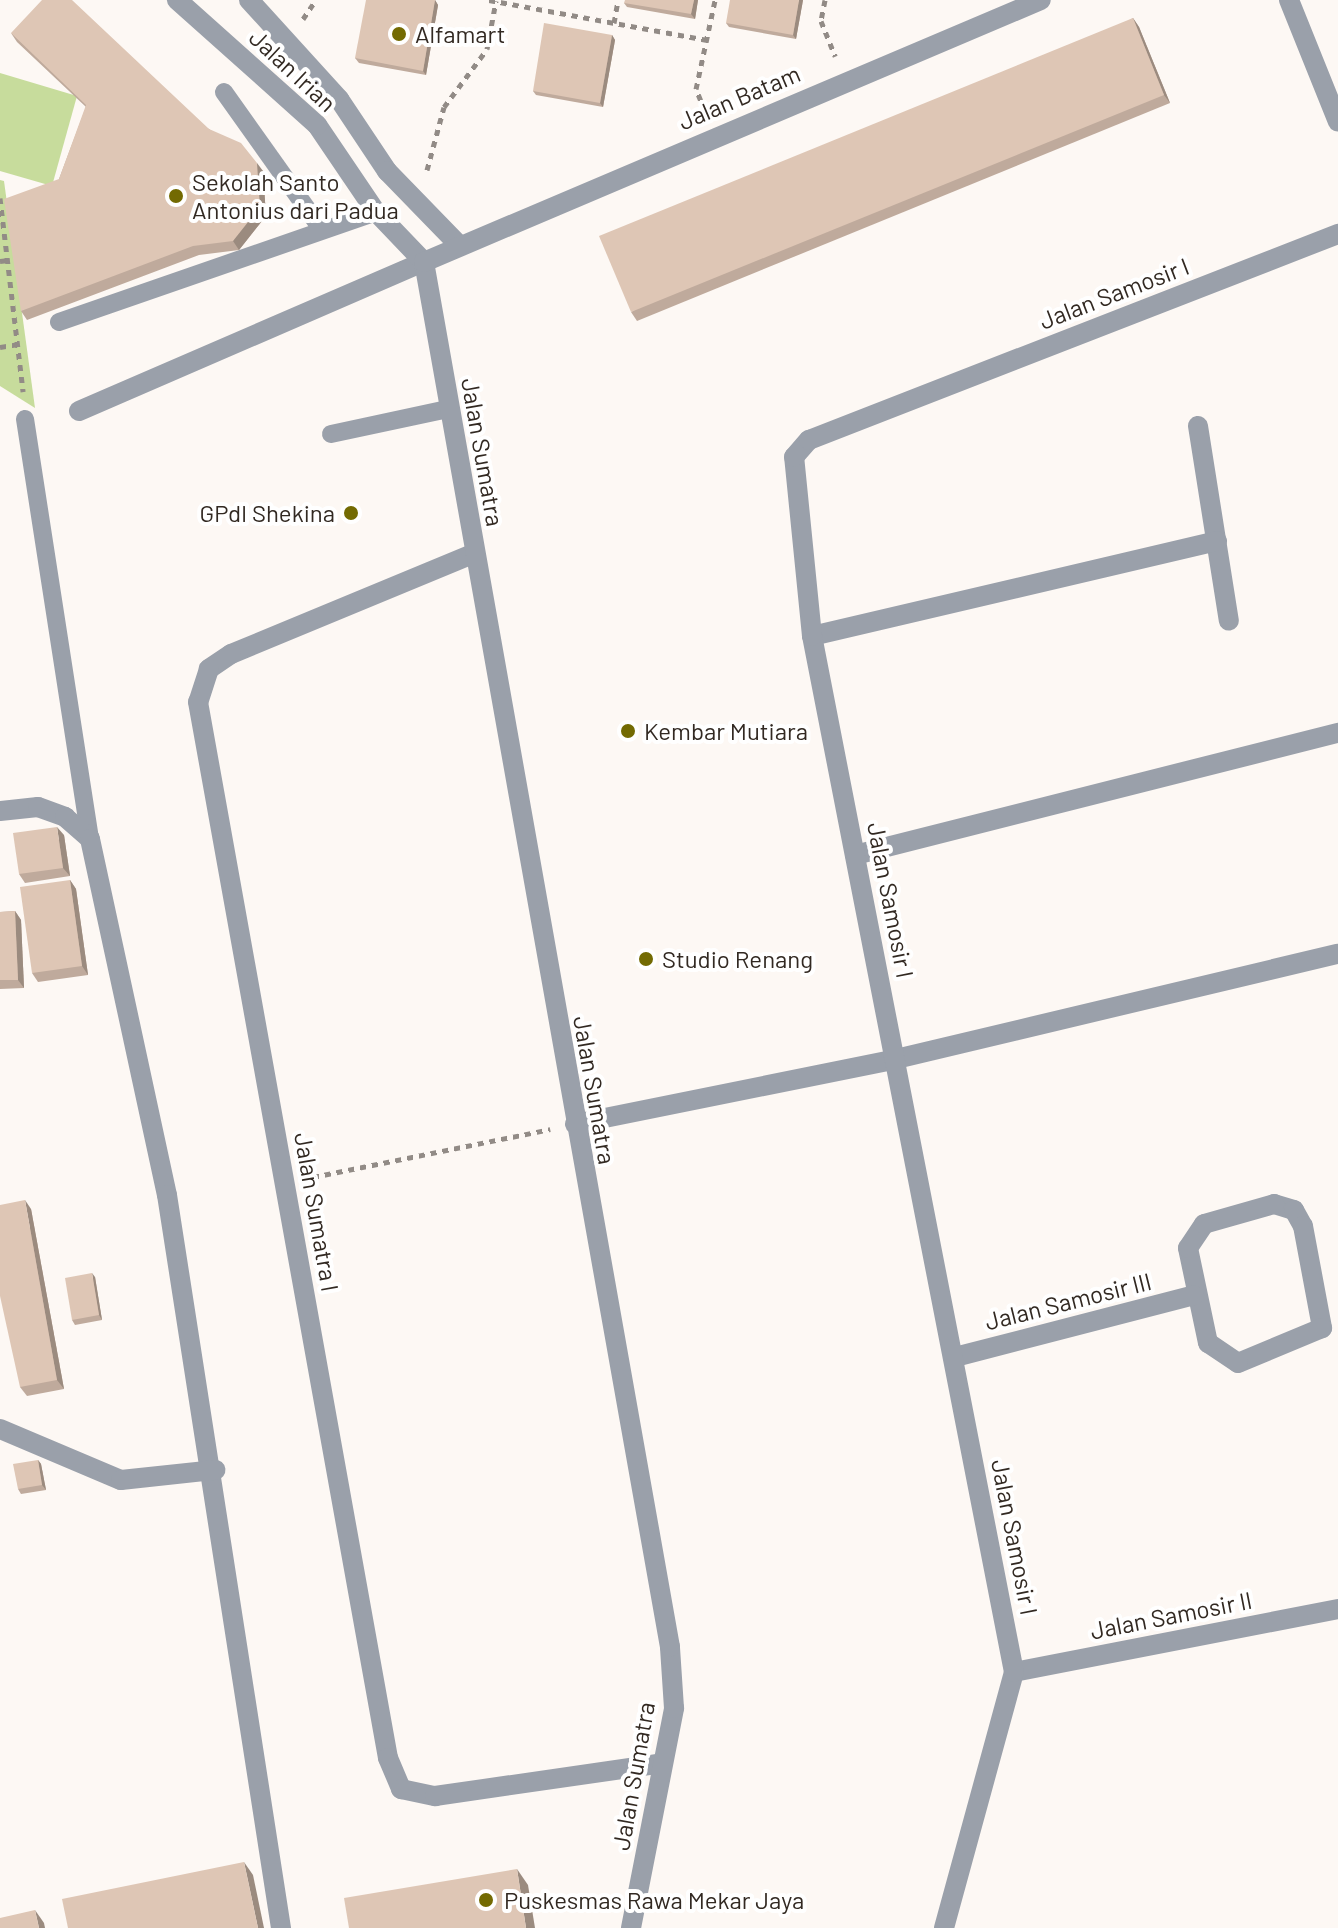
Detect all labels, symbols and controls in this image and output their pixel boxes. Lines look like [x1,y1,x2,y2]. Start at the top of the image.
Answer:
place label: Alfamart [415,20,505,48]
street label: Jalan Irian [244,23,342,117]
marker: Alfamart [390,25,408,43]
street label: Jalan Batam [674,58,804,136]
place label: Sekolah Santo Antonius dari Padua [192,168,399,224]
marker: Sekolah Santo Antonius dari Padua [167,187,185,205]
street label: Jalan Samosir I [1035,251,1193,335]
street label: Jalan Sumatra [456,376,510,528]
place label: GPdI Shekina [199,499,335,527]
marker: GPdI Shekina [342,504,360,522]
place label: Kembar Mutiara [644,717,808,745]
marker: Kembar Mutiara [619,722,637,740]
street label: Jalan Samosir I [862,820,920,980]
place label: Studio Renang [662,945,813,973]
marker: Studio Renang [637,950,655,968]
street label: Jalan Sumatra [568,1014,622,1166]
street label: Jalan Sumatra I [289,1130,345,1294]
street label: Jalan Samosir III [982,1266,1154,1336]
street label: Jalan Samosir I [986,1457,1044,1617]
street label: Jalan Samosir II [1088,1585,1254,1645]
street label: Jalan Sumatra [606,1700,660,1852]
place label: Puskesmas Rawa Mekar Jaya [504,1886,804,1914]
marker: Puskesmas Rawa Mekar Jaya [475,1889,497,1911]

